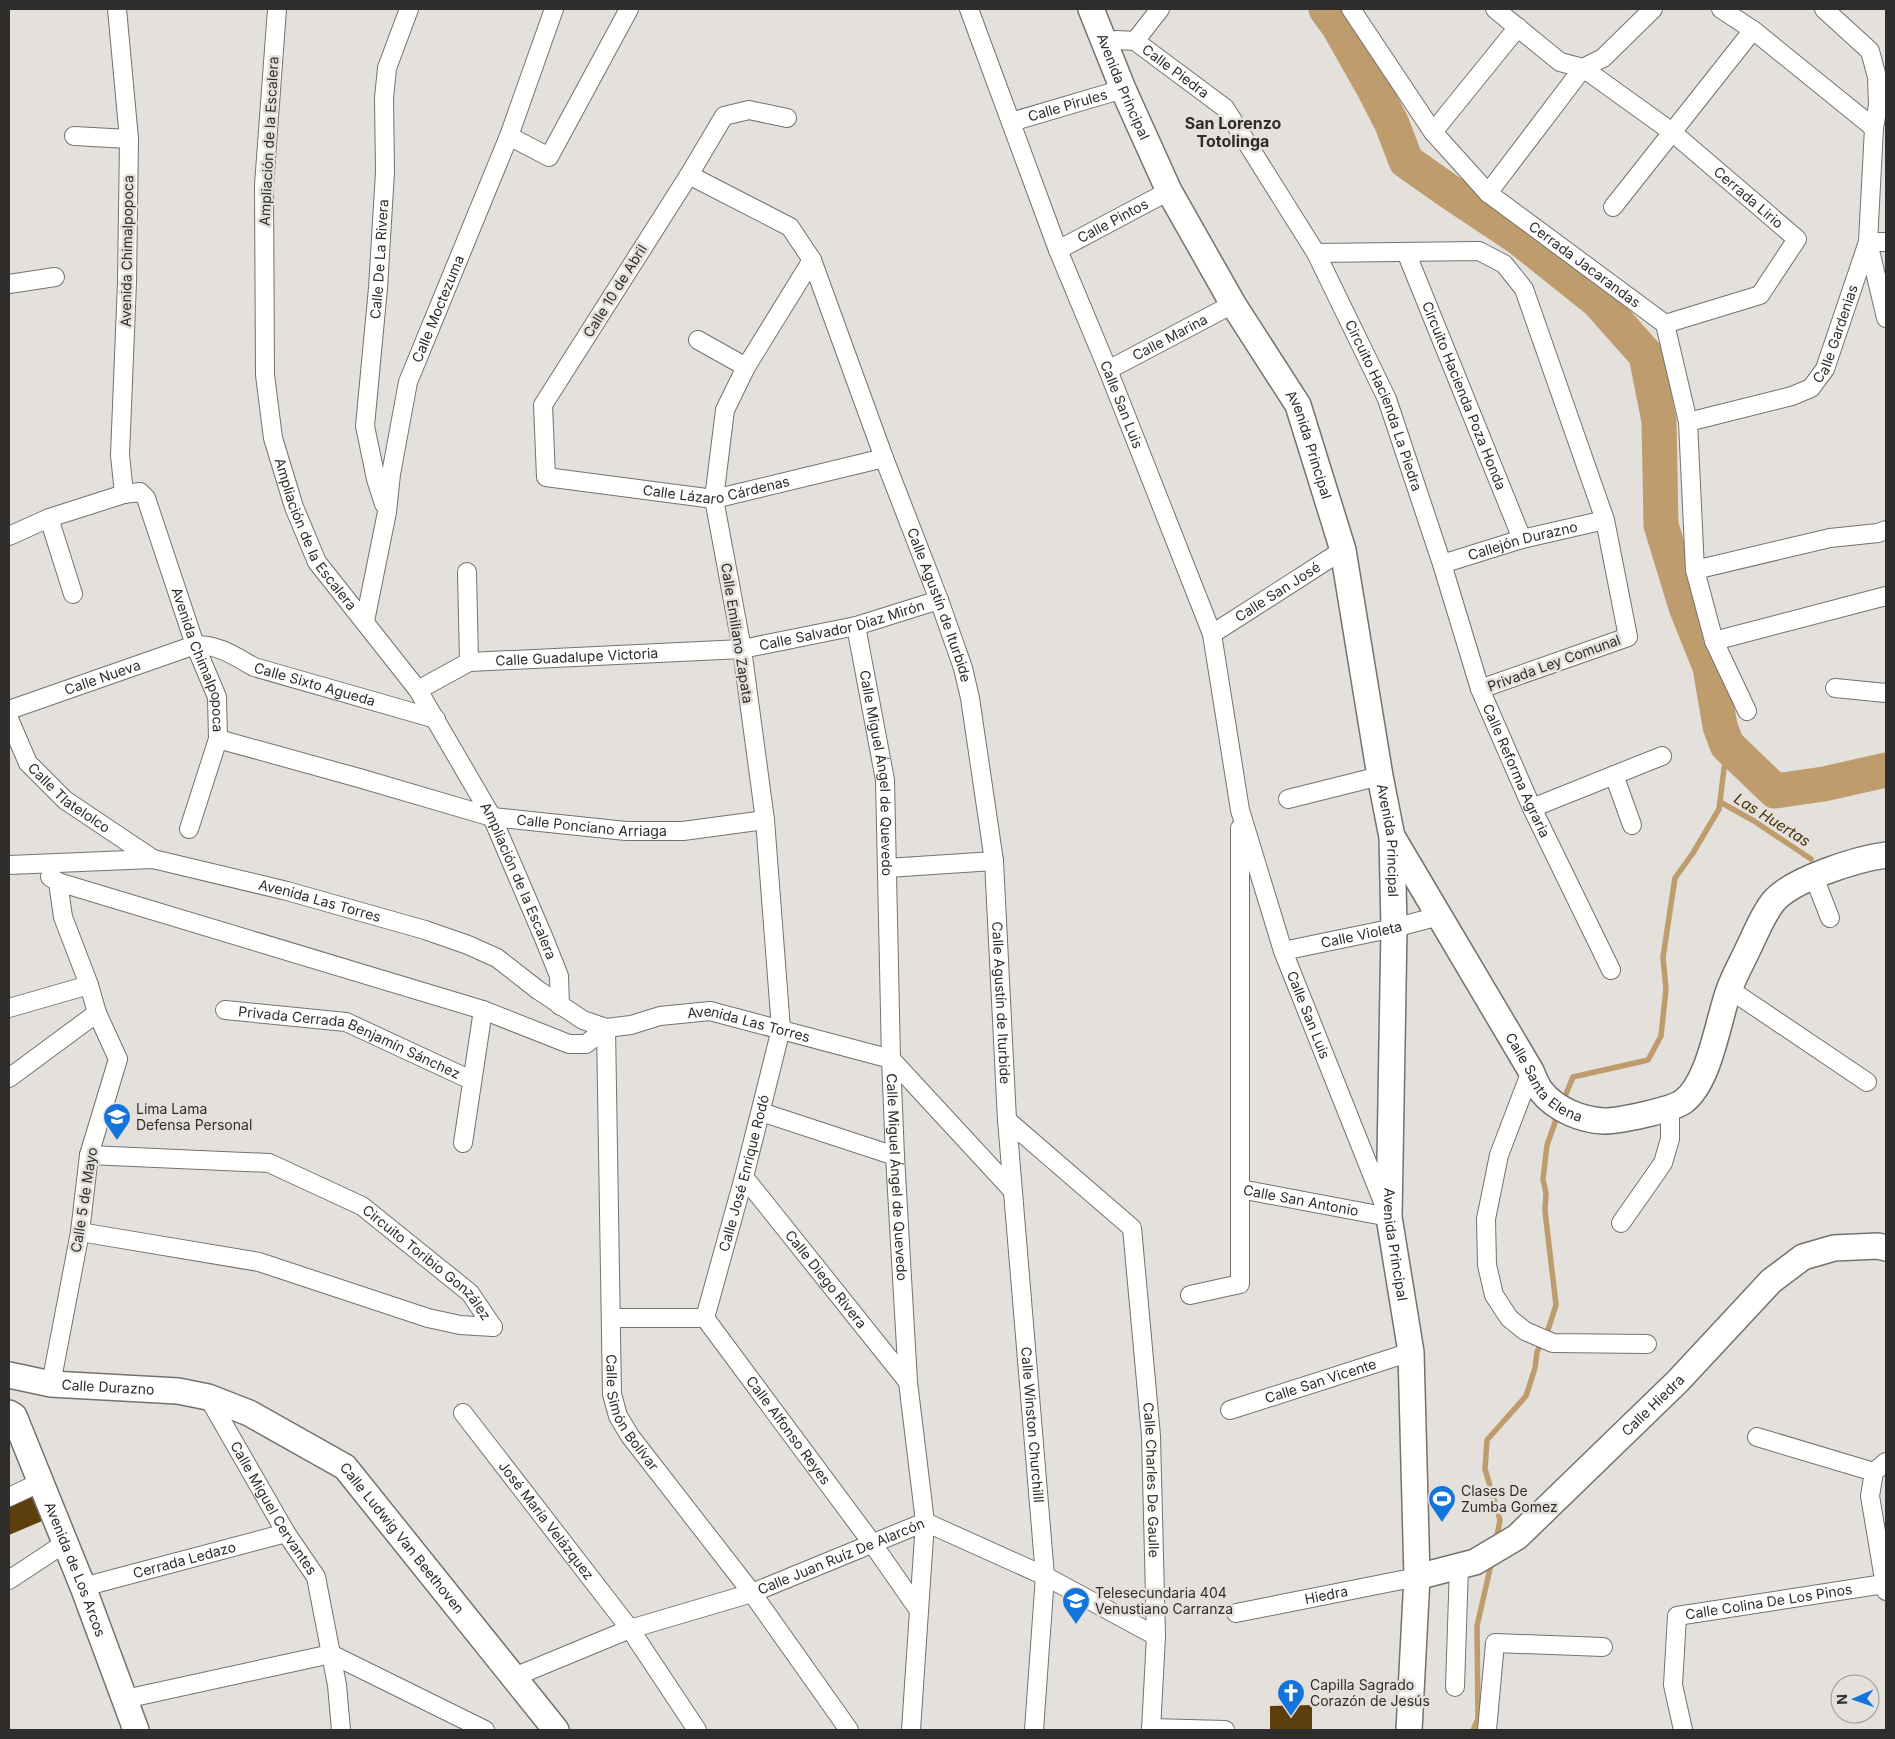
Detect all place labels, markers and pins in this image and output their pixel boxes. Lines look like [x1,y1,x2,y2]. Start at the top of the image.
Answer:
place label: Lima Lama Defensa Personal [136,1100,252,1133]
school or university icon: Lima Lama Defensa Personal [102,1102,132,1141]
place label: Clases De Zumba Gomez [1461,1482,1558,1515]
sports icon: Clases De Zumba Gomez [1427,1484,1457,1523]
place label: Telesecundaria 404 Venustiano Carranza [1095,1584,1233,1617]
school or university icon: Telesecundaria 404 Venustiano Carranza [1061,1586,1091,1625]
place label: Capilla Sagrado Corazón de Jesús [1310,1676,1430,1709]
church icon: Capilla Sagrado Corazón de Jesús [1276,1678,1306,1717]

